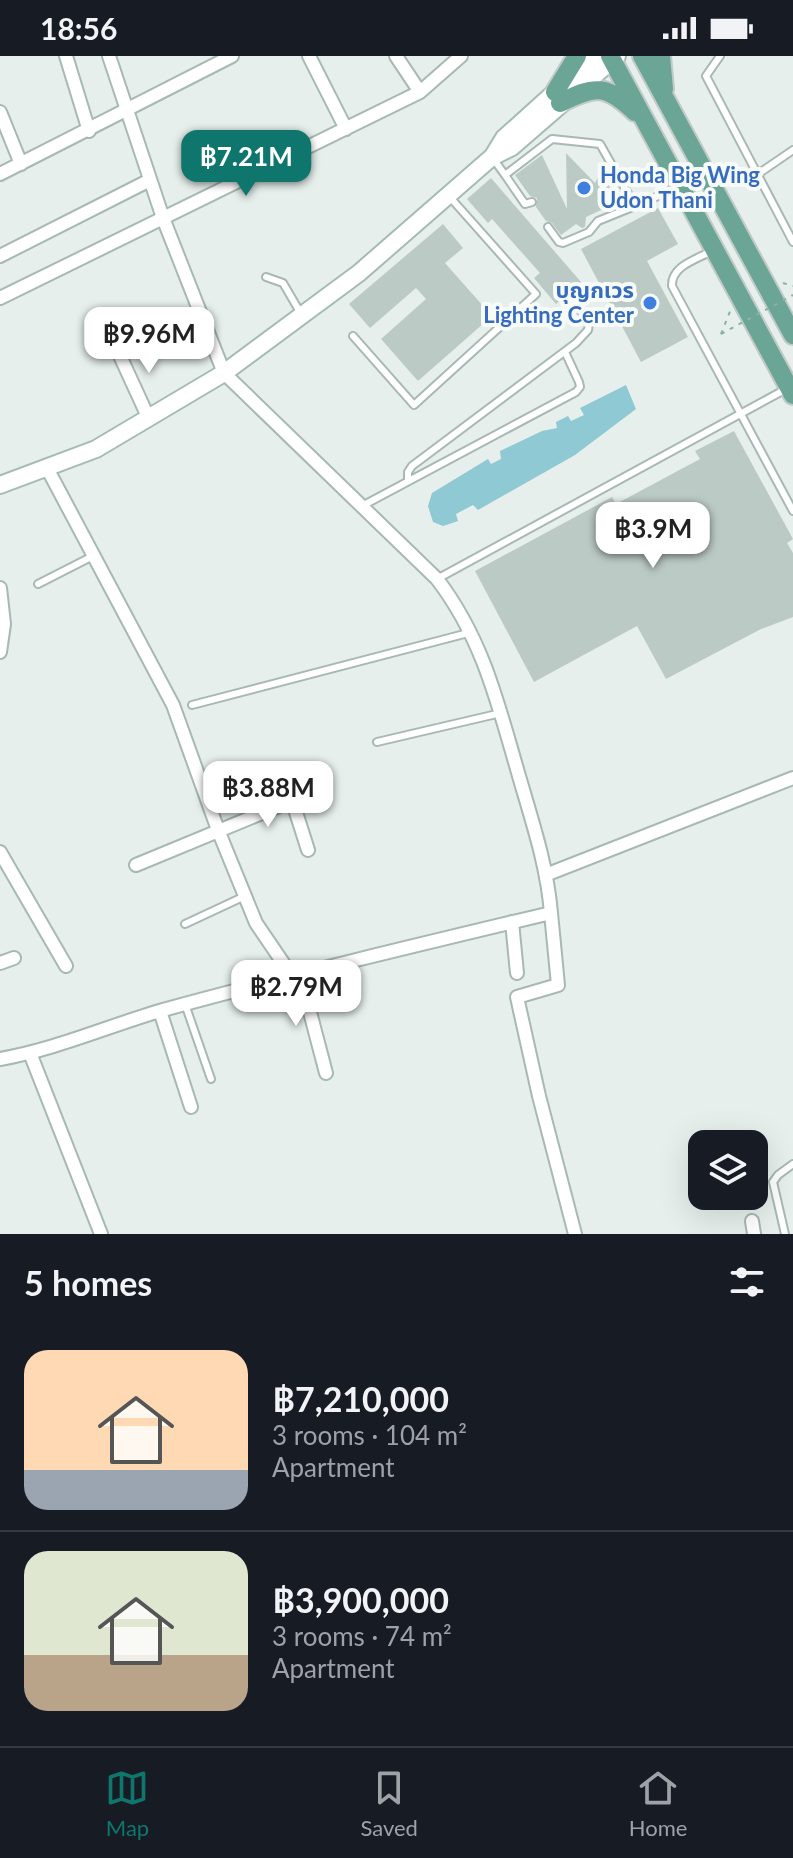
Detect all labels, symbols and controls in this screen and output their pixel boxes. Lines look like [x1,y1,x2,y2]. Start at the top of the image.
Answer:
text: 18:56 [40,10,117,46]
pin: ฿7.21M [181,130,311,198]
text: ฿7.21M [199,140,293,172]
place label: Honda Big Wing Udon Thani [600,161,760,213]
marker: Honda Big Wing Udon Thani [575,179,593,197]
place label: บุญกเวร Lighting Center [483,276,635,328]
marker: บุญกเวร Lighting Center [641,294,659,312]
pin: ฿9.96M [84,307,214,375]
text: ฿9.96M [102,317,196,349]
pin: ฿3.9M [597,502,709,570]
text: ฿3.9M [614,512,692,544]
pin: ฿3.88M [203,761,333,829]
text: ฿3.88M [221,771,315,803]
pin: ฿2.79M [231,960,361,1028]
text: ฿2.79M [249,970,343,1002]
map controls [688,1130,768,1210]
button: layers [688,1130,768,1210]
icon: filters [725,1260,769,1304]
text: 5 homes [24,1262,152,1303]
text: ฿7,210,000 [272,1378,449,1419]
icon: home [88,1382,184,1478]
text: 3 rooms · 104 m² [272,1419,467,1451]
text: Apartment [272,1451,395,1483]
text: ฿3,900,000 [272,1579,449,1620]
icon: home [88,1583,184,1679]
text: 3 rooms · 74 m² [272,1620,452,1652]
text: Apartment [272,1652,395,1684]
tab: Map [105,1766,149,1841]
tab: Saved [360,1766,418,1841]
tab: Home [629,1766,687,1841]

